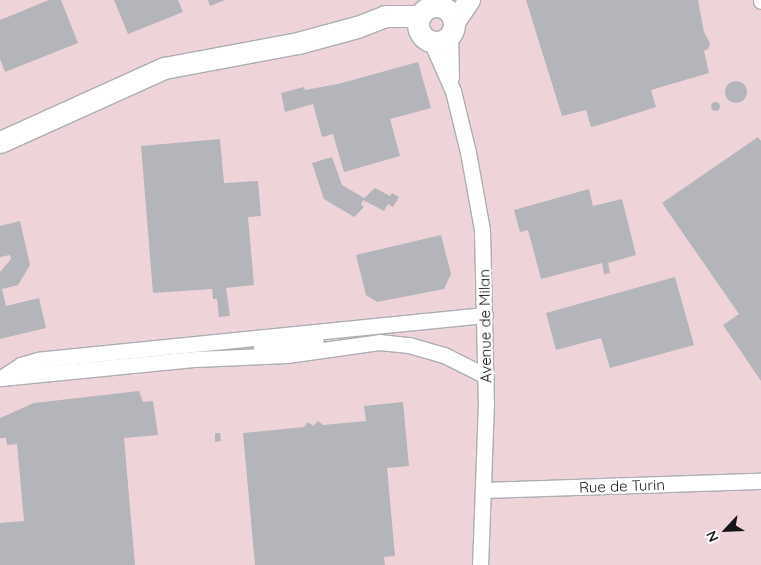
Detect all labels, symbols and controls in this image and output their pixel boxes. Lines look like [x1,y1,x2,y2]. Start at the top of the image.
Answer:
street label: Avenue de Milan [475,269,495,383]
street label: Rue de Turin [579,476,665,496]
north arrow [701,505,751,555]
text: N [702,528,723,545]

